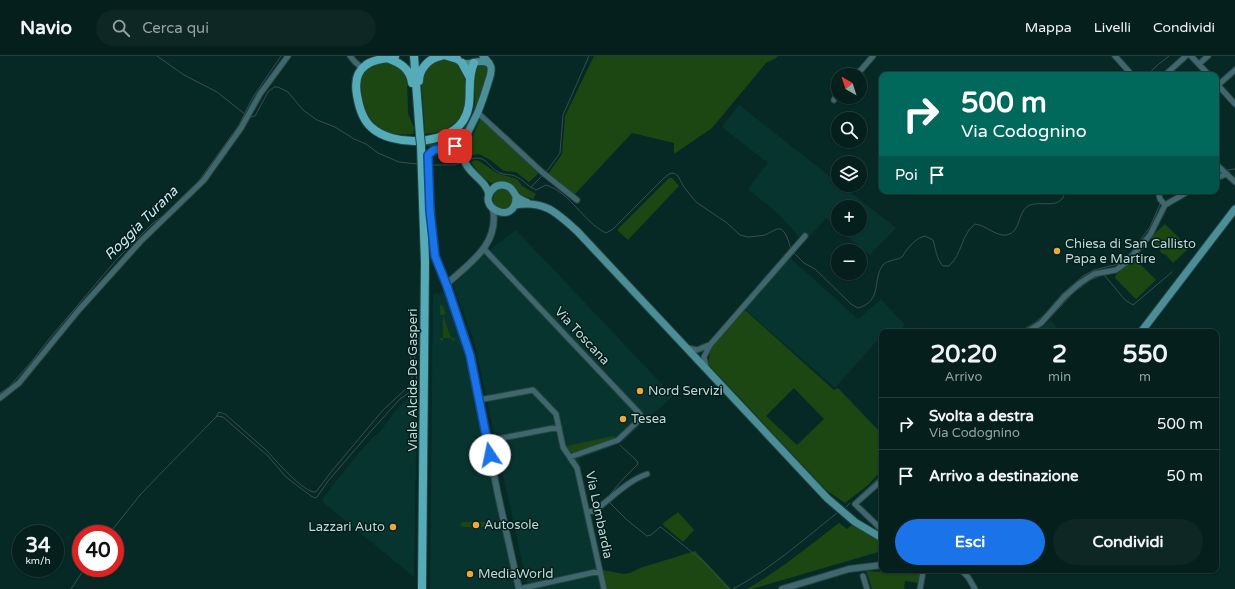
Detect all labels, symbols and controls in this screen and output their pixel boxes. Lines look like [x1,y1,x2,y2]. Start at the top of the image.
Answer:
search box [96,10,376,46]
text: Navio [20,17,72,39]
icon: search [110,17,132,39]
text: Cerca qui [142,19,209,37]
text: Mappa [1025,19,1072,36]
text: Livelli [1094,19,1131,36]
text: Condividi [1153,19,1215,36]
north arrow [831,68,867,104]
map controls [831,68,867,280]
text: 500 m [961,86,1047,120]
icon: right [895,88,947,140]
button: search [831,112,867,148]
text: Via Codognino [961,120,1087,142]
pin [438,129,472,163]
icon: arrive [444,135,466,157]
button: layers [831,156,867,192]
icon: arrive [926,164,948,186]
text: Poi [895,166,918,184]
water label: Roggia Turana [101,182,182,263]
button: + [831,200,867,236]
place label: Chiesa di San Callisto Papa e Martire [1065,236,1196,267]
button: − [831,244,867,280]
marker: Chiesa di San Callisto Papa e Martire [1052,246,1062,256]
street label: Via Toscana [551,304,613,368]
street label: Viale Alcide De Gasperi [405,309,421,451]
text: 20:20 [930,340,997,369]
text: 2 [1052,340,1067,369]
text: 550 [1122,340,1168,369]
text: Arrivo [945,369,982,385]
text: min [1048,369,1071,385]
text: m [1139,369,1151,385]
place label: Nord Servizi [648,383,723,399]
marker: Nord Servizi [635,386,645,396]
text: Svolta a destra [929,407,1034,425]
place label: Tesea [631,411,666,427]
icon: right [895,413,917,435]
marker: Tesea [618,414,628,424]
text: 500 m [1157,415,1203,433]
text: Via Codognino [929,425,1020,441]
position arrow [469,434,511,476]
icon: arrive [895,465,917,487]
text: Arrivo a destinazione [929,467,1079,485]
text: 50 m [1166,467,1203,485]
street label: Via Lombardia [582,470,616,560]
place label: Autosole [484,517,539,533]
place label: Lazzari Auto [308,519,385,535]
button: Esci [895,519,1045,565]
button: Condividi [1053,519,1203,565]
marker: Autosole [471,520,481,530]
marker: Lazzari Auto [388,522,398,532]
speed limit sign: 40 [72,525,124,577]
text: 34 [25,534,51,558]
text: km/h [25,555,51,567]
place label: MediaWorld [478,566,553,582]
marker: MediaWorld [465,569,475,579]

